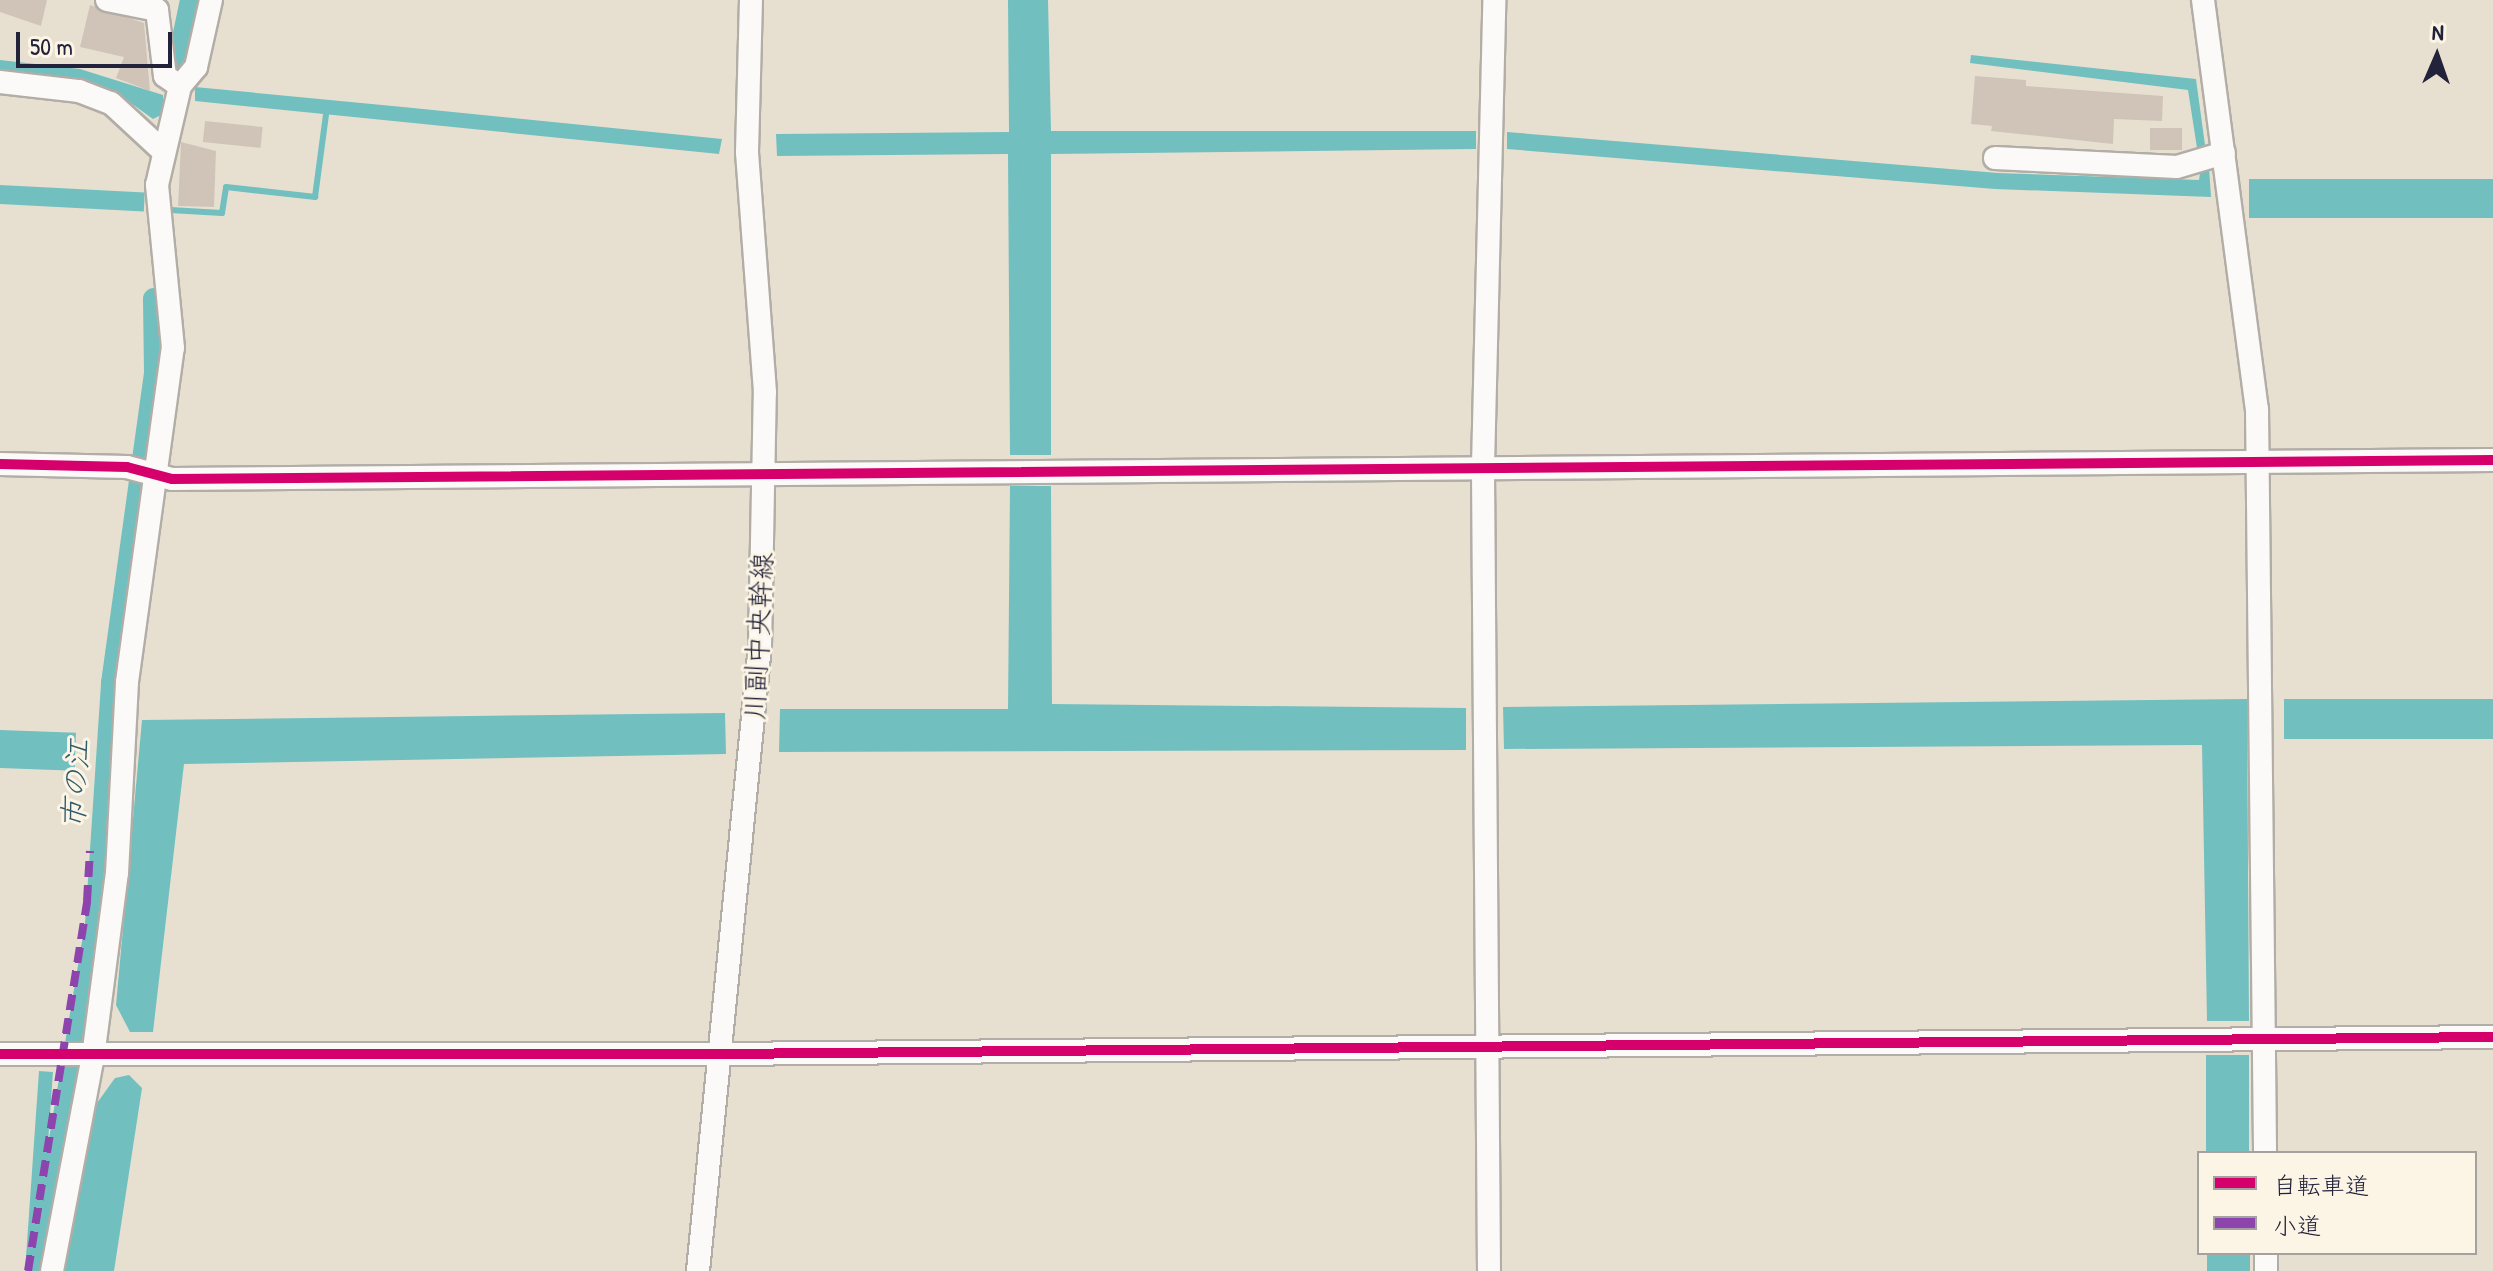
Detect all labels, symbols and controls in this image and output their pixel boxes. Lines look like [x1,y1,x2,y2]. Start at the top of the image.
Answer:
scale bar [20,16,176,66]
north arrow [2397,16,2477,96]
text: N [2431,17,2444,47]
text: 50 m [30,30,73,62]
street label: 川副中央幹線 [737,551,779,721]
water label: 市の江 [54,738,96,830]
legend [2197,1151,2477,1255]
text: 自転車道 [2273,1169,2369,1201]
text: 小道 [2273,1209,2321,1241]

